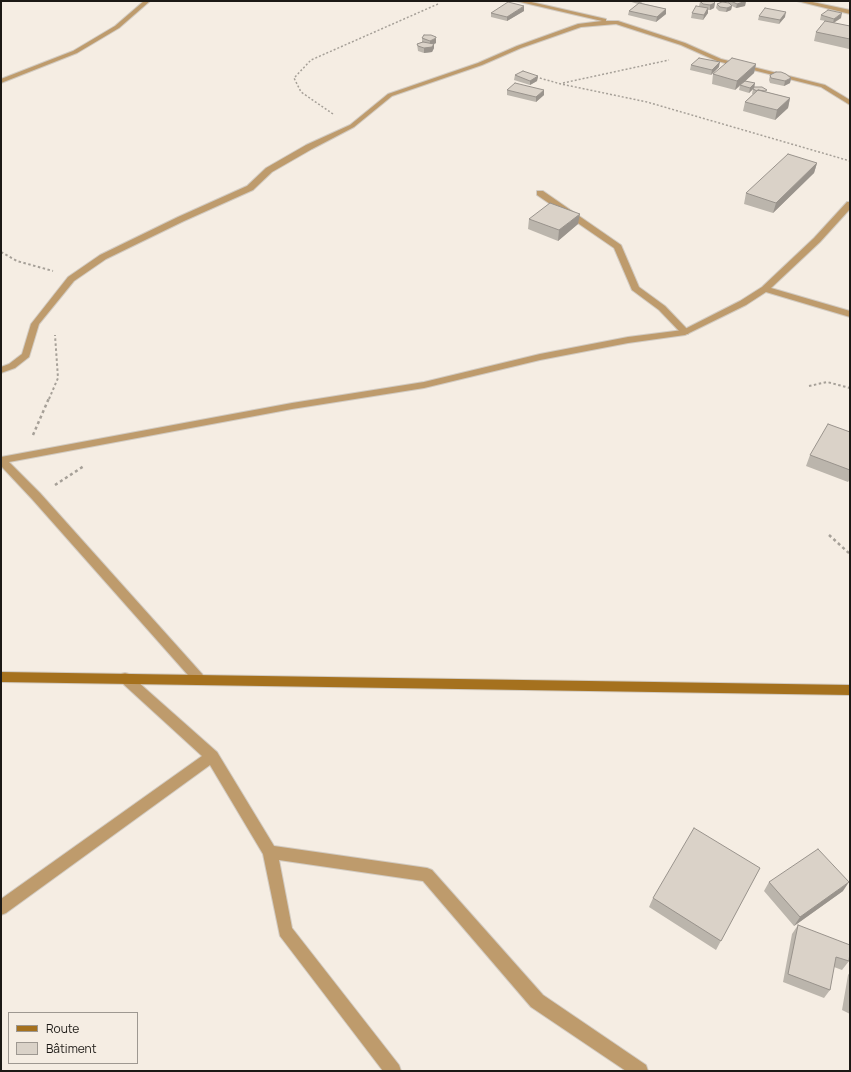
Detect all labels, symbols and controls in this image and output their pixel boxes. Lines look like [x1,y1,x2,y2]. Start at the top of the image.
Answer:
legend [8,1012,138,1064]
text: Route [46,1020,79,1037]
text: Bâtiment [46,1040,97,1057]

